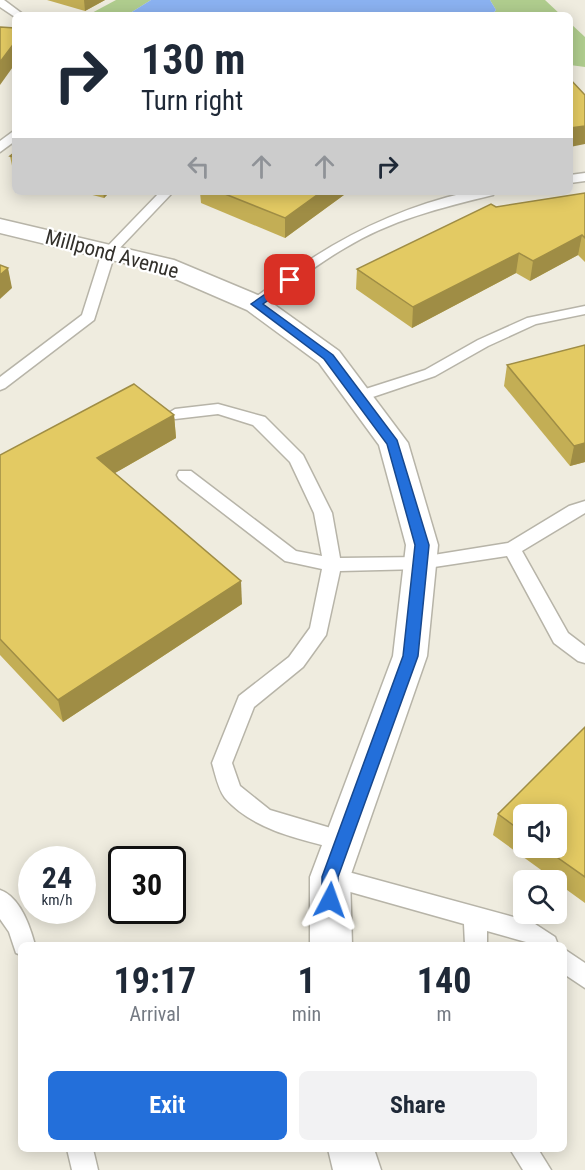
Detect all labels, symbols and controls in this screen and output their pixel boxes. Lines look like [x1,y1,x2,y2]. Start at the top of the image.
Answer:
text: 130 m [141,35,246,84]
icon: right [42,36,120,114]
text: Turn right [141,85,243,117]
icon: left [182,150,215,183]
icon: ahead [245,150,278,183]
icon: ahead [308,150,341,183]
icon: right [371,150,404,183]
street label: Millpond Avenue [43,225,181,283]
pin [264,254,315,305]
icon: arrive [273,263,306,296]
map controls [513,804,567,924]
button: sound [513,804,567,858]
speed limit sign: 30 [108,846,186,924]
text: 24 [42,860,72,895]
position arrow [298,868,362,932]
button: search [513,870,567,924]
text: km/h [42,891,72,909]
text: 19:17 [114,960,196,1002]
text: 1 [297,960,316,1002]
text: 140 [417,960,471,1002]
text: Arrival [129,1002,180,1026]
text: min [292,1002,321,1026]
text: m [437,1002,452,1026]
button: Exit [48,1071,287,1140]
button: Share [299,1071,537,1140]

